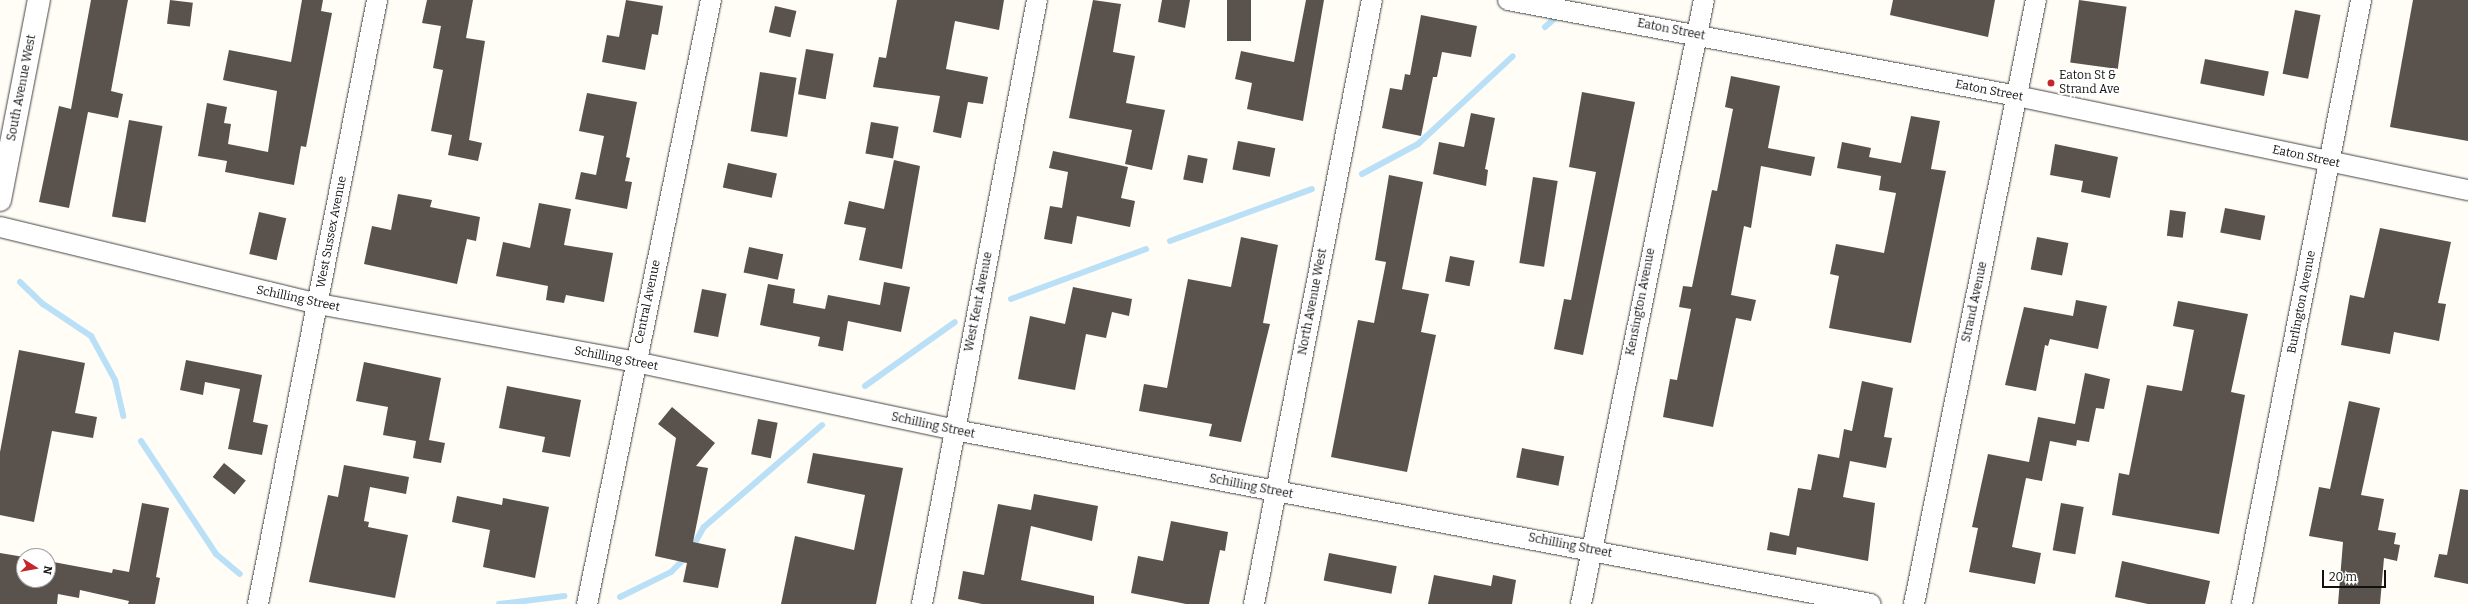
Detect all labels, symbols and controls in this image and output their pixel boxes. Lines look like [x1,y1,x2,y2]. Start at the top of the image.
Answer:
street label: Eaton Street [1636,16,1706,44]
street label: South Avenue West [5,34,39,142]
place label: Eaton St & Strand Ave [2059,69,2120,97]
street label: Eaton Street [1954,77,2024,105]
marker: Eaton St & Strand Ave [2046,78,2056,88]
street label: Eaton Street [2271,143,2341,171]
street label: West Sussex Avenue [314,175,350,289]
street label: Kensington Avenue [1624,247,1658,357]
street label: North Avenue West [1296,248,1330,356]
street label: Burlington Avenue [2285,249,2319,355]
street label: West Kent Avenue [962,251,996,353]
street label: Central Avenue [632,259,664,345]
street label: Strand Avenue [1959,260,1991,344]
street label: Schilling Street [255,283,341,315]
street label: Schilling Street [573,344,659,374]
street label: Schilling Street [890,410,976,442]
street label: Schilling Street [1208,472,1294,502]
street label: Schilling Street [1527,531,1613,561]
north arrow [16,548,56,588]
scale bar [2324,562,2388,588]
text: N [40,565,54,576]
text: 20 m [2329,570,2357,584]

